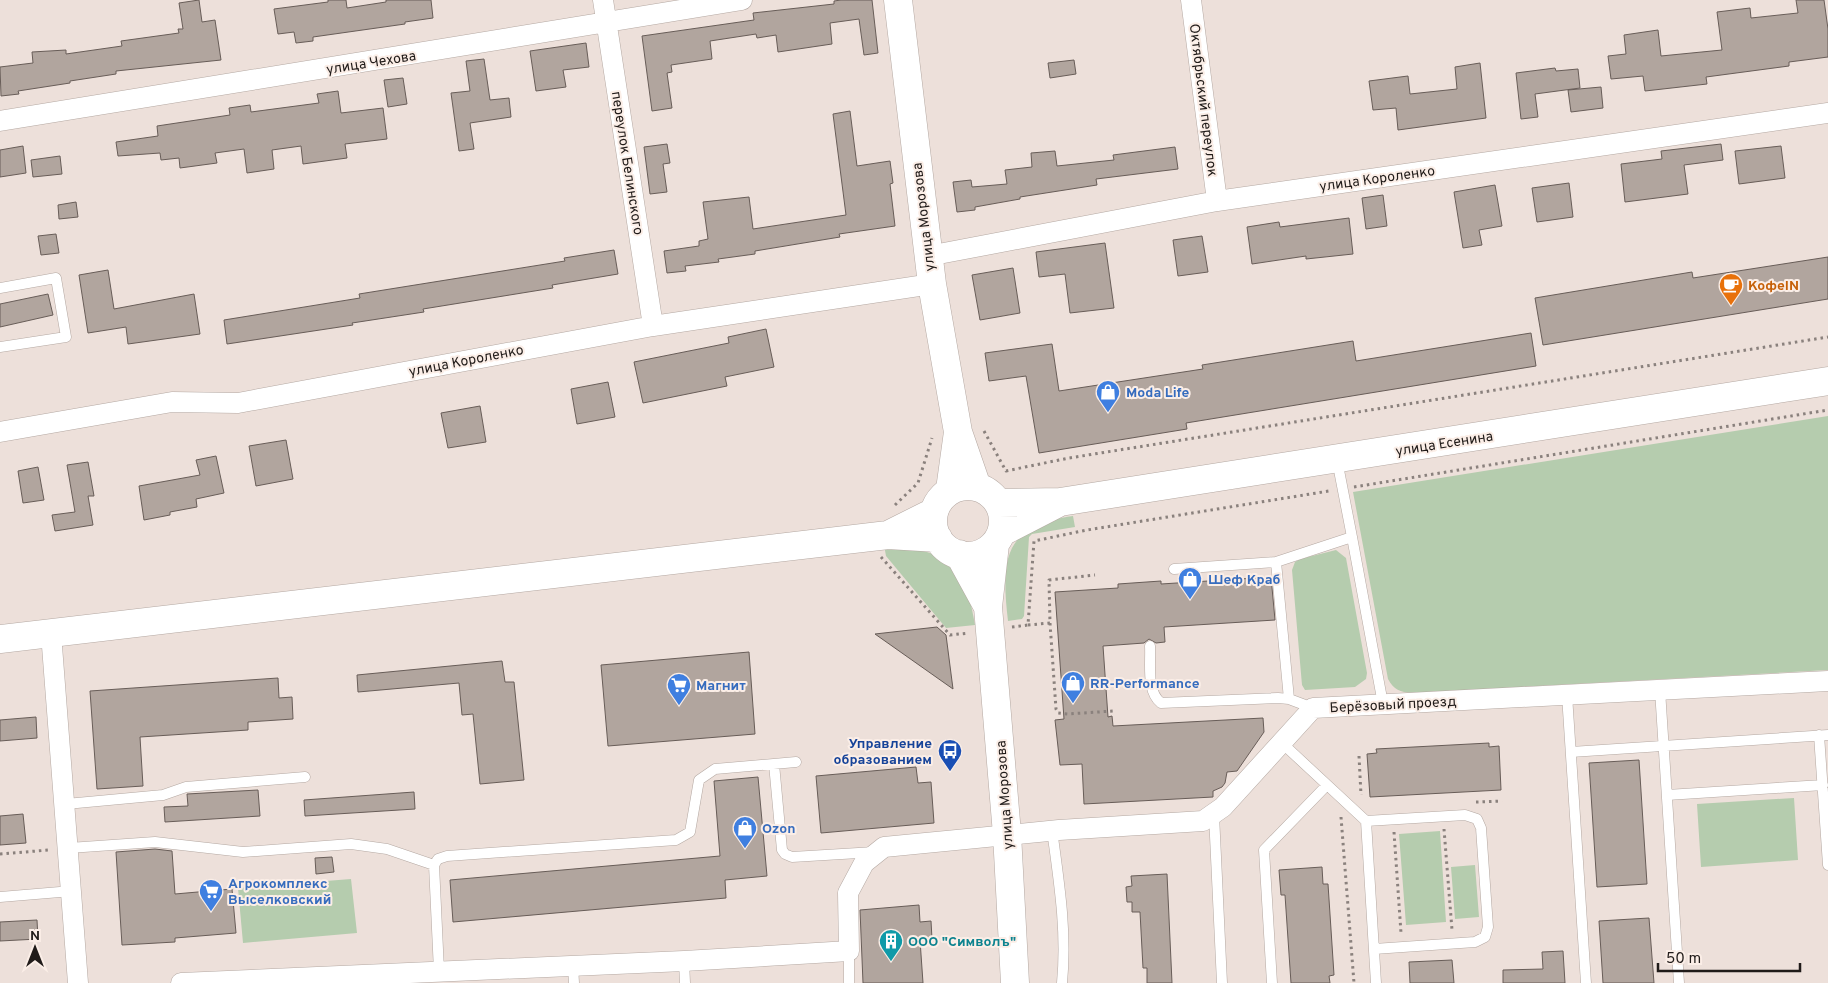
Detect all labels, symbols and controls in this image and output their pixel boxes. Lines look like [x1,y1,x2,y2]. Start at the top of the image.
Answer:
street label: Октябрьский переулок [1185,23,1220,178]
street label: улица Чехова [325,48,417,79]
street label: переулок Белинского [607,90,646,236]
street label: улица Морозова [909,162,940,272]
street label: улица Короленко [1318,163,1436,196]
cafe icon: КофеIN [1718,272,1744,306]
place label: КофеIN [1748,278,1799,295]
street label: улица Короленко [407,342,525,381]
shop icon: Moda Life [1095,379,1121,413]
place label: Moda Life [1126,385,1189,402]
street label: улица Есенина [1394,428,1494,461]
shop icon: Шеф Краб [1177,566,1203,600]
place label: Шеф Краб [1208,572,1281,589]
shop icon: RR-Performance [1060,670,1086,704]
supermarket icon: Магнит [666,672,692,706]
place label: RR-Performance [1090,676,1200,693]
place label: Магнит [696,678,746,695]
street label: Берёзовый проезд [1329,694,1457,717]
place label: Управление образованием [834,736,932,769]
bus stop icon: Управление образованием [937,738,963,772]
street label: улица Морозова [993,740,1018,850]
shop icon: Ozon [732,815,758,849]
place label: Ozon [762,821,795,838]
place label: Агрокомплекс Выселковский [228,876,331,909]
supermarket icon: Агрокомплекс Выселковский [198,878,224,912]
north arrow [10,923,60,973]
text: N [30,928,40,945]
building icon: ООО "Символъ" [878,928,904,962]
place label: ООО "Символъ" [908,934,1016,951]
scale bar [1658,940,1800,972]
text: 50 m [1666,950,1701,969]

